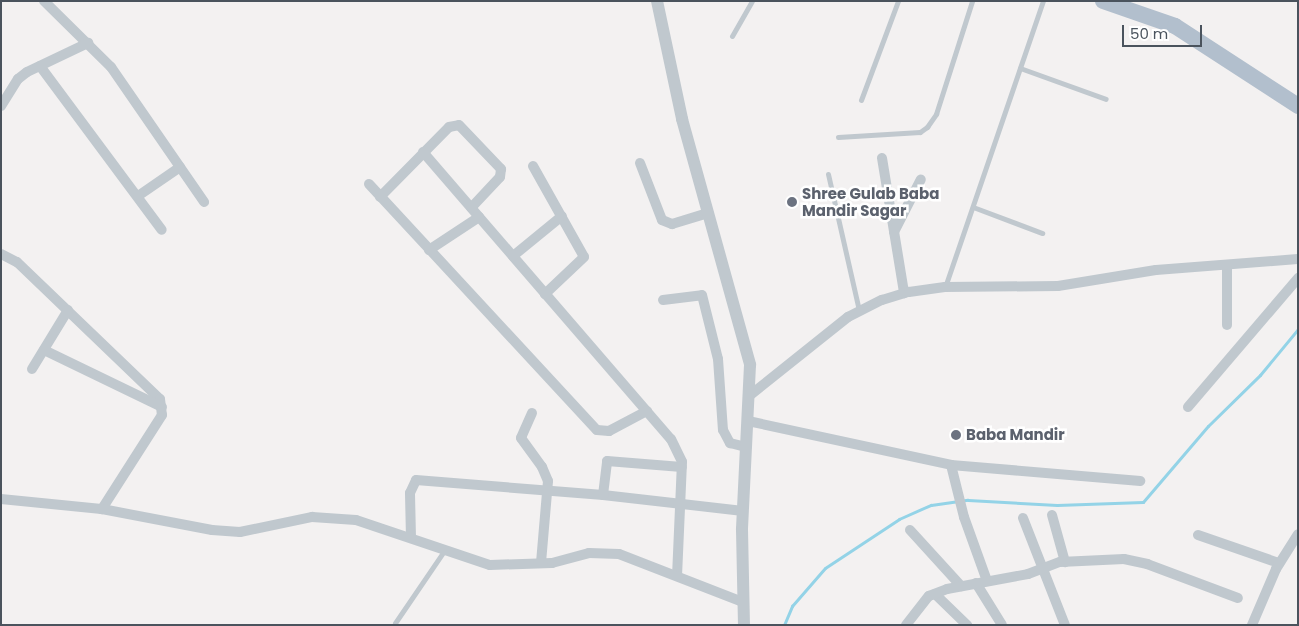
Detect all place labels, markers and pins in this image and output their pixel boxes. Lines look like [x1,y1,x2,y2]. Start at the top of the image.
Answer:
place label: Shree Gulab Baba Mandir Sagar [802,184,939,219]
marker: Shree Gulab Baba Mandir Sagar [786,196,798,208]
place label: Baba Mandir [966,426,1065,444]
marker: Baba Mandir [950,429,962,441]

